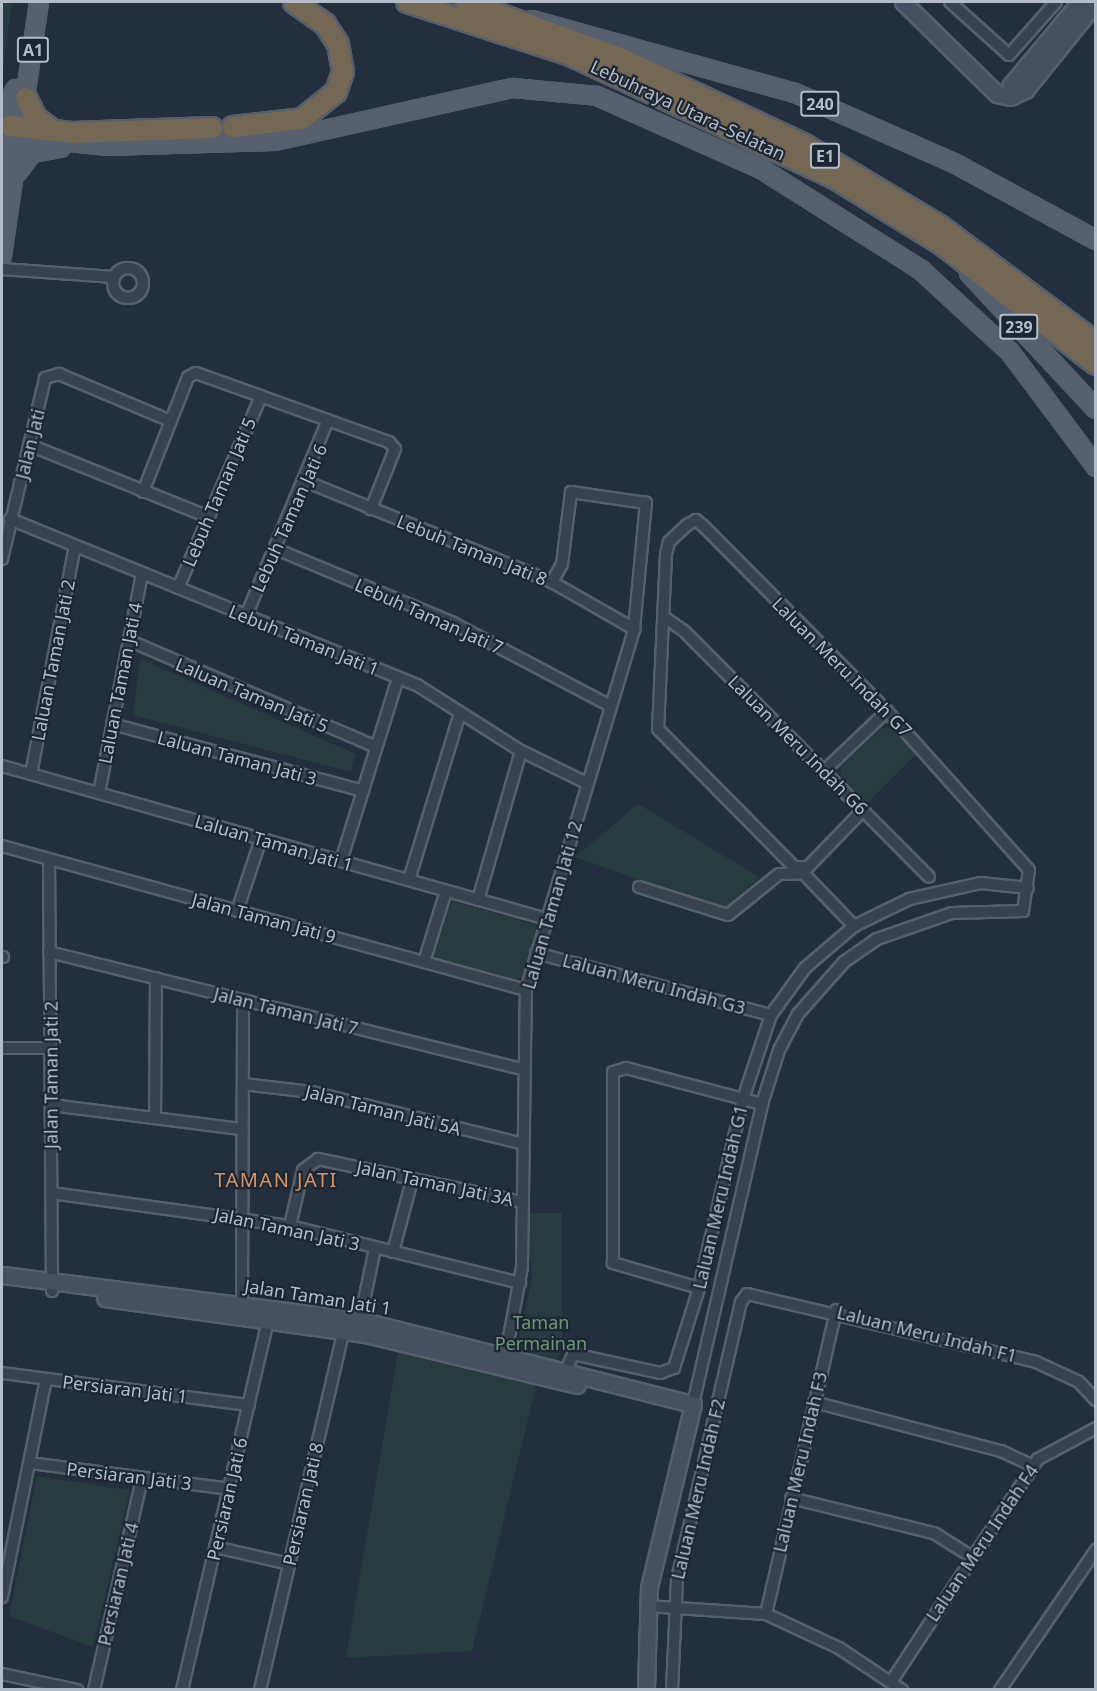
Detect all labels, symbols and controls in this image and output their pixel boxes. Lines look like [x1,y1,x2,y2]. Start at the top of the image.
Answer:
road number: A1 [16,37,50,63]
street label: Lebuhraya Utara–Selatan [587,55,789,165]
road number: 240 [799,91,841,117]
road number: E1 [808,143,842,169]
road number: 239 [998,314,1040,340]
street label: Jalan Jati [11,407,49,481]
street label: Lebuh Taman Jati 5 [178,414,260,570]
street label: Lebuh Taman Jati 6 [247,440,331,596]
street label: Lebuh Taman Jati 8 [394,510,550,590]
street label: Lebuh Taman Jati 7 [351,574,507,658]
street label: Laluan Taman Jati 2 [27,578,79,742]
street label: Laluan Meru Indah G7 [768,593,916,741]
street label: Lebuh Taman Jati 1 [226,600,382,680]
street label: Laluan Taman Jati 4 [94,601,146,765]
street label: Laluan Taman Jati 5 [172,653,332,737]
street label: Laluan Meru Indah G6 [724,671,872,819]
street label: Laluan Taman Jati 3 [155,726,319,790]
street label: Laluan Taman Jati 1 [192,810,356,876]
street label: Laluan Taman Jati 12 [518,818,586,992]
street label: Jalan Taman Jati 9 [190,888,338,948]
street label: Laluan Meru Indah G3 [560,949,748,1019]
street label: Jalan Taman Jati 7 [212,983,360,1039]
street label: Jalan Taman Jati 2 [40,1001,62,1149]
street label: Jalan Taman Jati 5A [303,1080,463,1140]
street label: Laluan Meru Indah G1 [688,1103,752,1291]
street label: Jalan Taman Jati 3A [355,1156,515,1210]
district label: TAMAN JATI [214,1167,338,1191]
street label: Jalan Taman Jati 3 [212,1203,362,1255]
street label: Jalan Taman Jati 1 [243,1275,393,1319]
street label: Laluan Meru Indah F1 [835,1301,1019,1367]
park label: Taman Permainan [495,1312,587,1354]
street label: Laluan Meru Indah F3 [769,1370,831,1554]
street label: Persiaran Jati 1 [61,1371,189,1407]
street label: Laluan Meru Indah F2 [667,1397,729,1581]
street label: Persiaran Jati 6 [202,1435,252,1563]
street label: Persiaran Jati 8 [278,1440,328,1568]
street label: Persiaran Jati 3 [65,1458,193,1494]
street label: Laluan Meru Indah F4 [921,1460,1043,1626]
street label: Persiaran Jati 4 [93,1520,143,1648]

